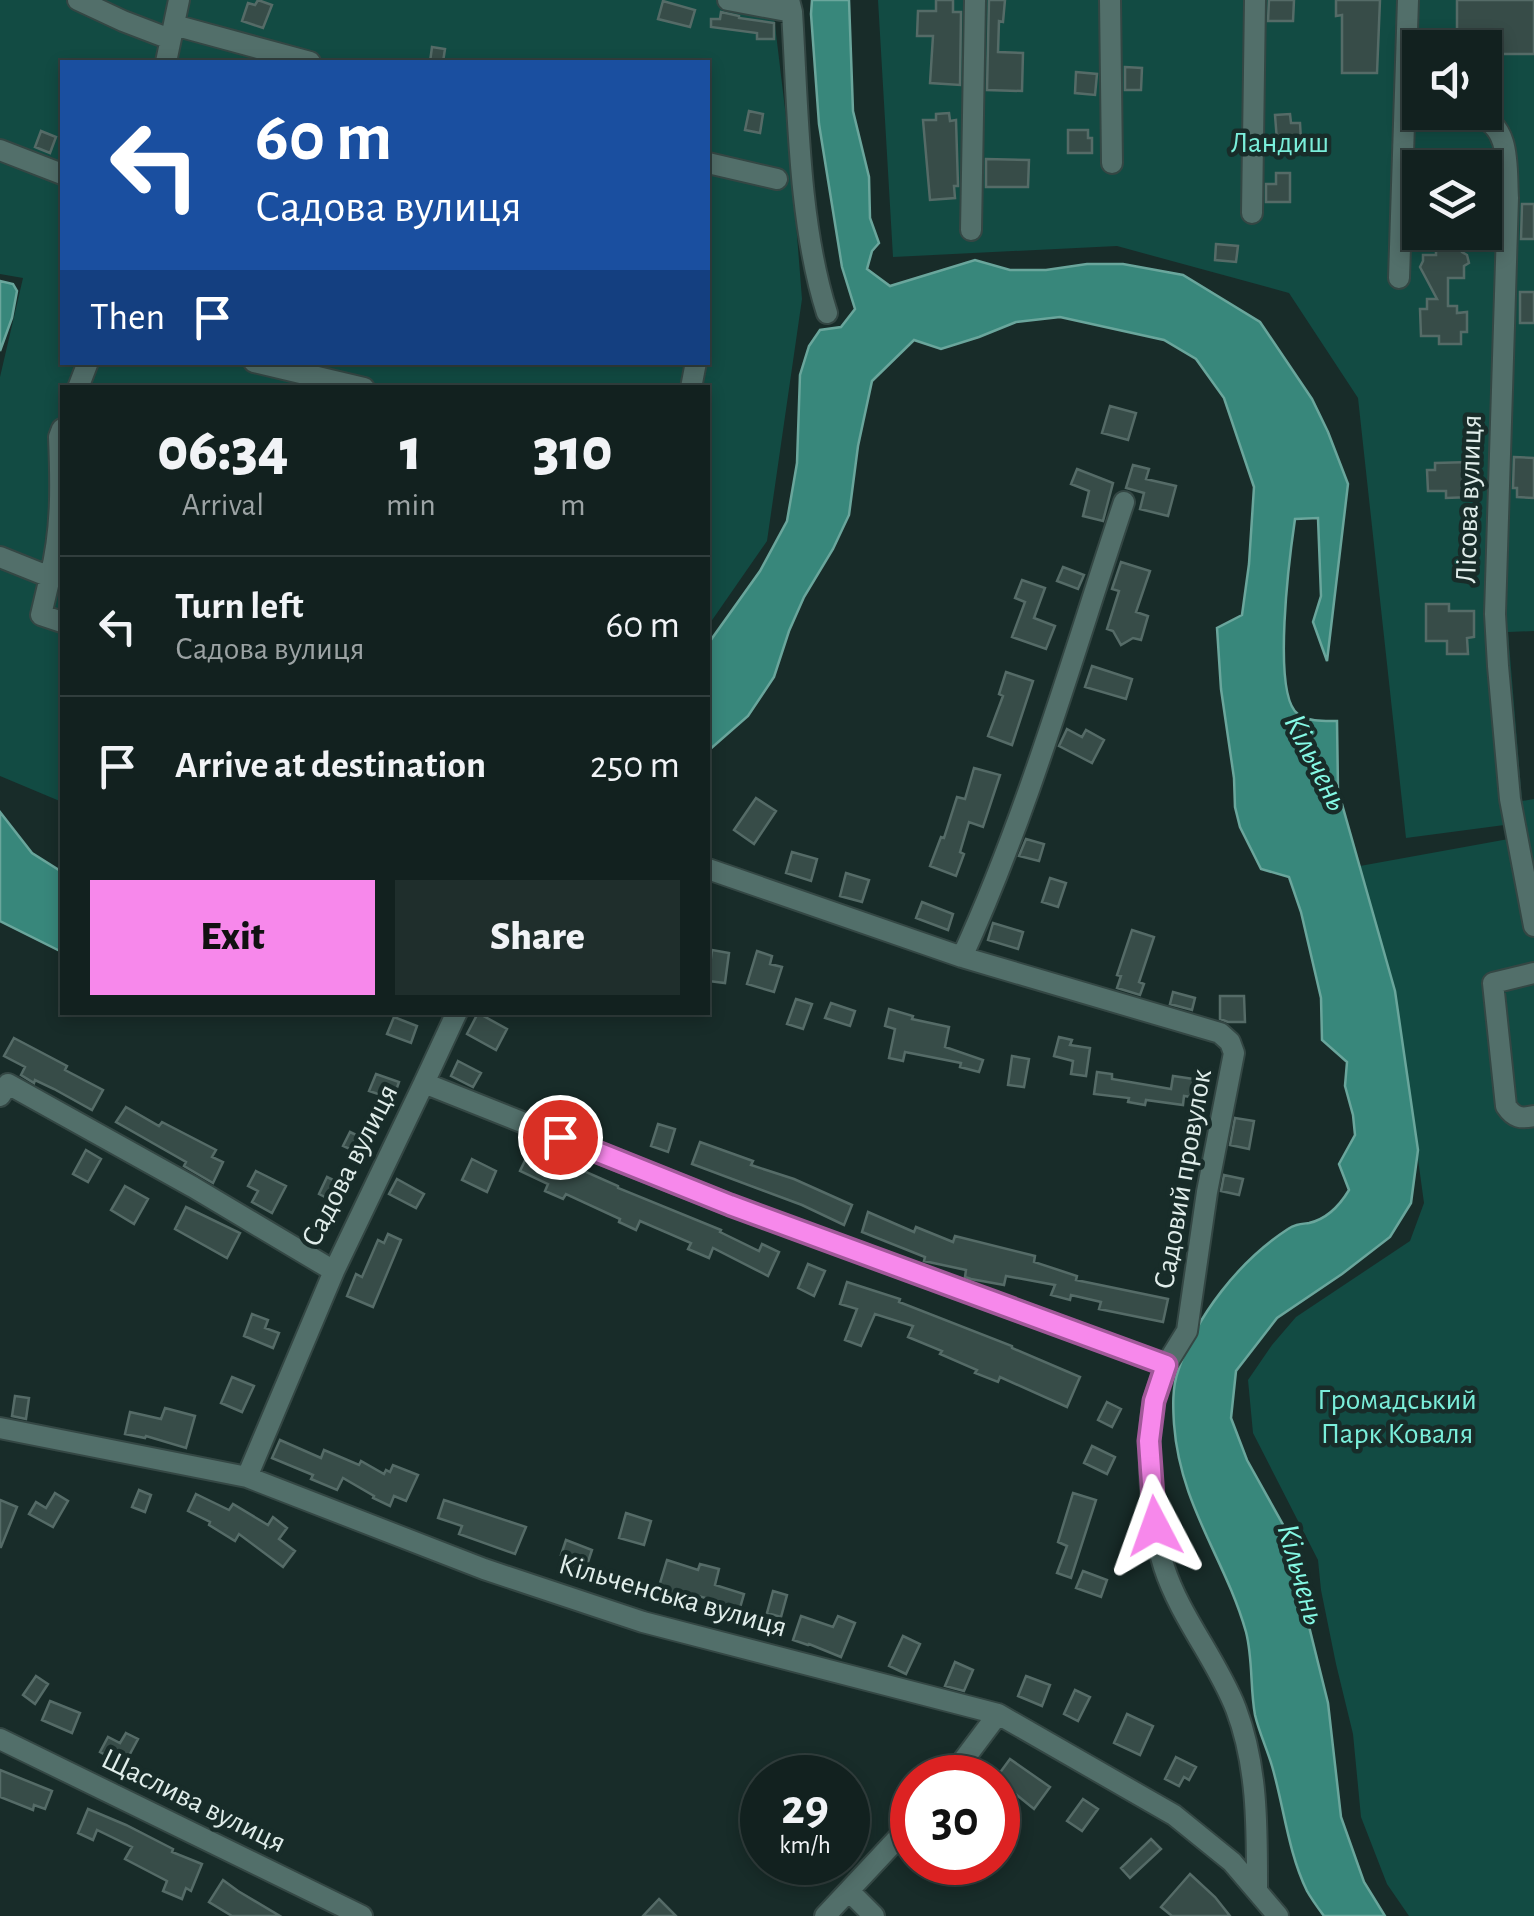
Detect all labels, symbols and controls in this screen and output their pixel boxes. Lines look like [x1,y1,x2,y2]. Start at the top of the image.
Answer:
map controls [1402,30,1502,250]
button: sound [1402,30,1502,130]
icon: left [90,100,220,230]
text: 60 m [255,103,392,173]
park label: Ландиш [1231,128,1329,158]
button: layers [1402,150,1502,250]
text: Садова вулиця [255,185,522,230]
icon: arrive [185,290,240,345]
text: Then [90,299,165,337]
street label: Лісова вулиця [1451,414,1487,584]
text: 06:34 [157,421,289,481]
text: 1 [400,421,422,481]
text: 310 [533,421,613,481]
text: Arrival [182,489,264,521]
text: min [386,489,436,521]
text: m [560,489,586,521]
text: Turn left [175,588,303,626]
icon: left [90,599,145,654]
text: 60 m [605,607,680,645]
text: Садова вулиця [175,633,365,665]
water label: Кільчень [1278,709,1354,816]
icon: arrive [90,739,145,794]
text: Arrive at destination [175,747,486,785]
text: 250 m [590,747,680,785]
button: Exit [90,880,375,995]
button: Share [395,880,680,995]
street label: Садовий провулок [1149,1066,1217,1292]
street label: Садова вулиця [296,1079,404,1251]
pin [518,1095,603,1180]
icon: arrive [533,1110,588,1165]
park label: Громадський Парк Коваля [1317,1385,1477,1449]
position arrow [1103,1474,1207,1578]
water label: Кільчень [1271,1520,1331,1628]
street label: Кільченська вулиця [555,1549,790,1643]
street label: Щаслива вулиця [97,1743,291,1858]
speed limit sign: 30 [890,1755,1020,1885]
text: 29 [781,1783,829,1833]
text: km/h [779,1833,831,1858]

